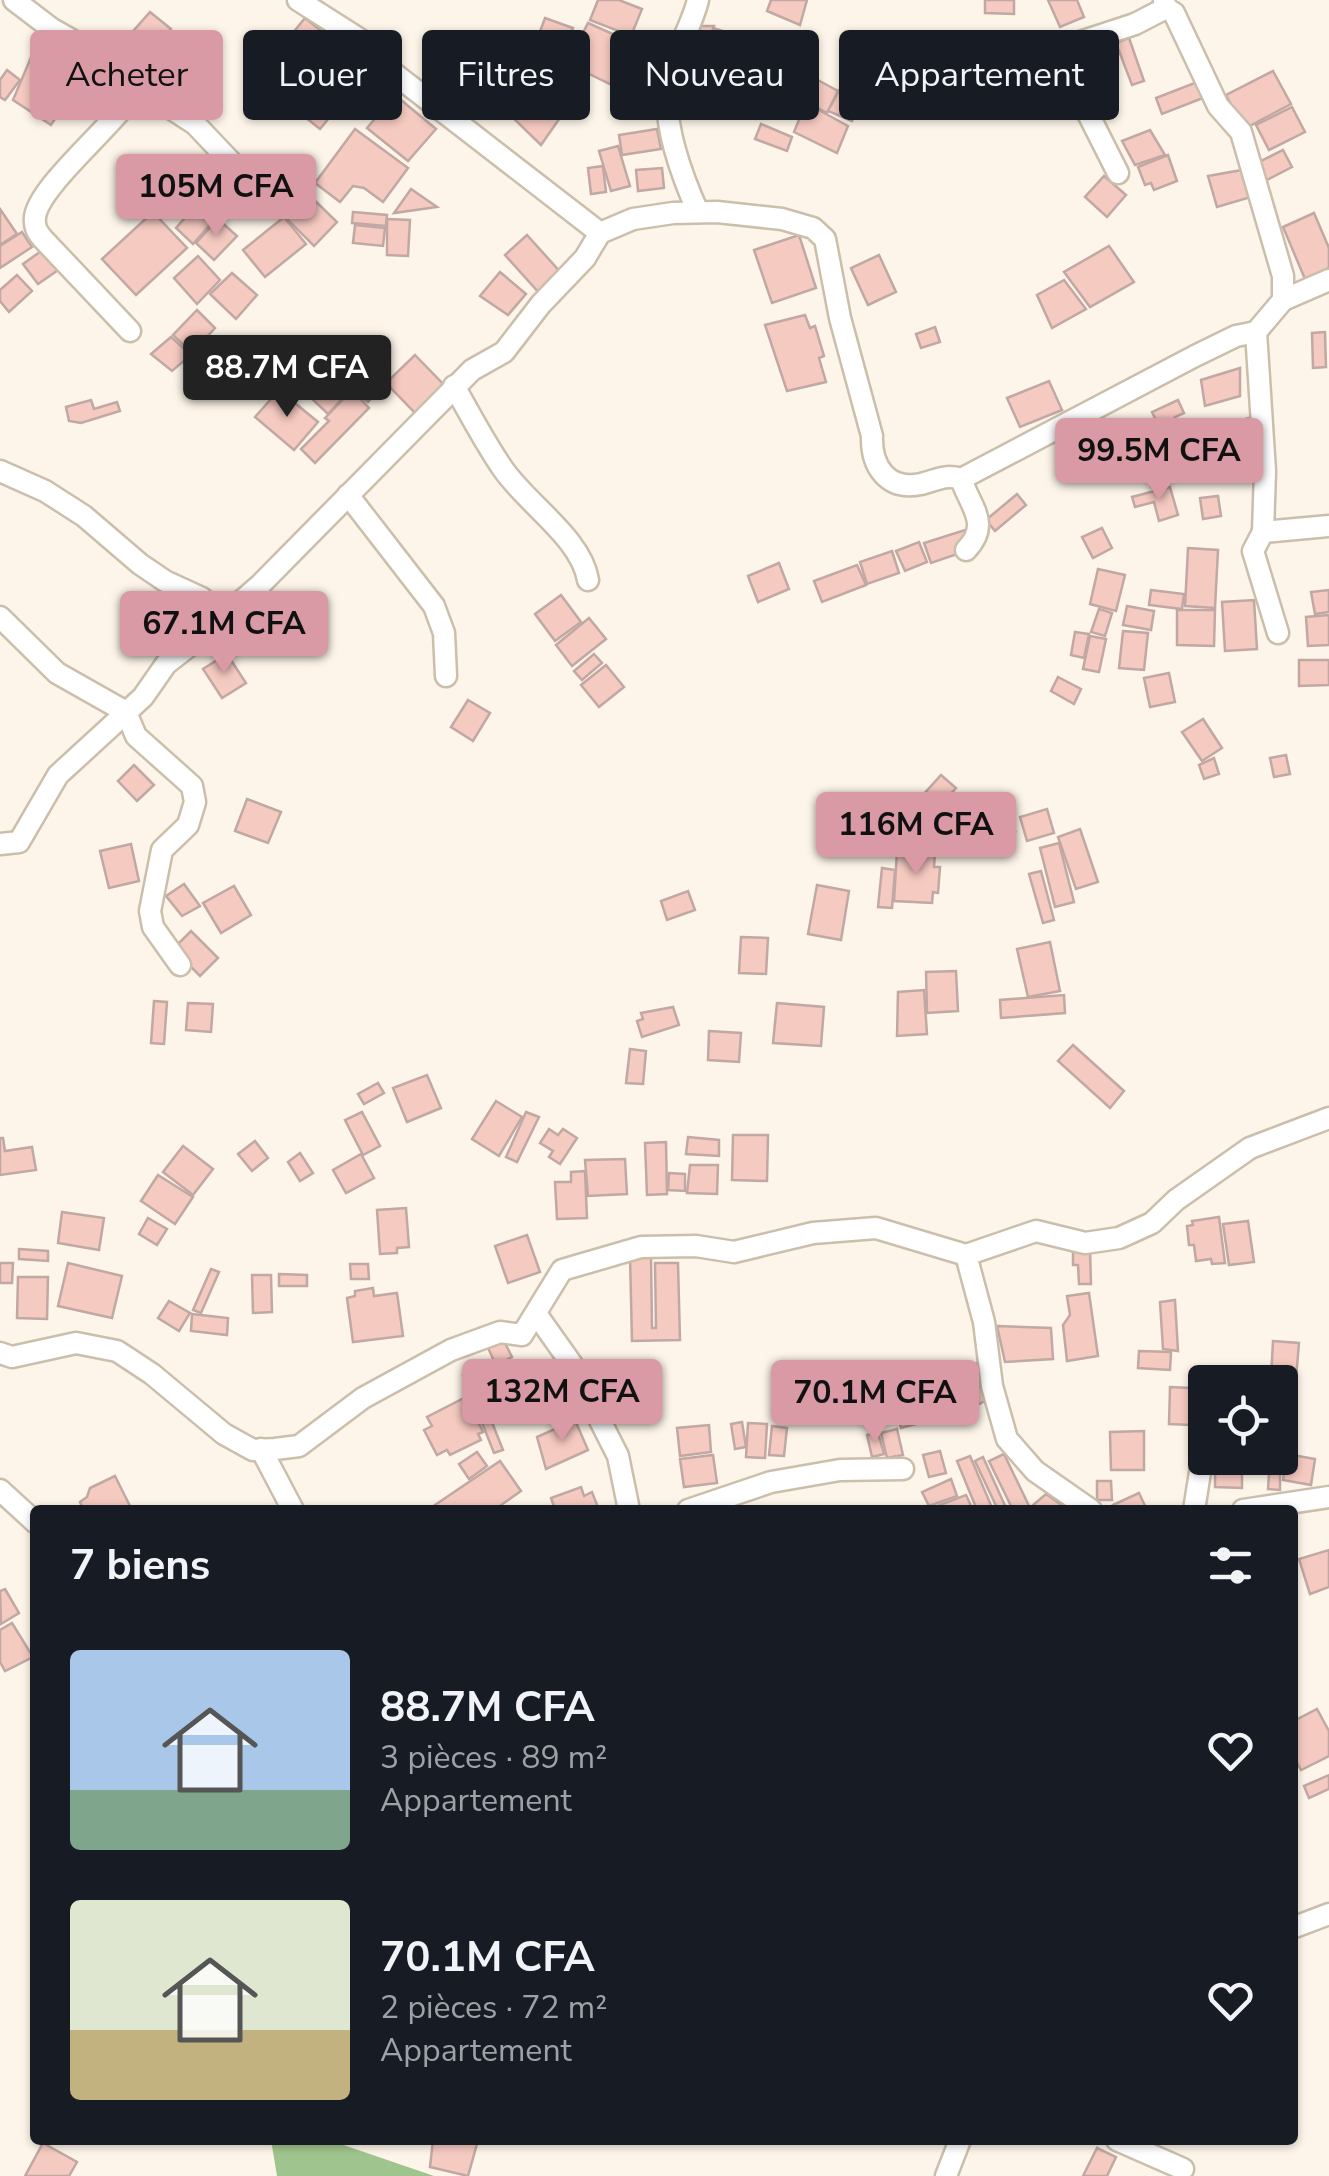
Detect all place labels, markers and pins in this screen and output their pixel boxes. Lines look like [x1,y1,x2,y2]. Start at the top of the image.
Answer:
pin: 105M CFA [113,154,319,239]
pin: 88.7M CFA [173,335,401,420]
pin: 99.5M CFA [1045,418,1273,503]
pin: 67.1M CFA [110,591,338,676]
pin: 116M CFA [813,792,1019,877]
pin: 132M CFA [459,1359,665,1444]
pin: 70.1M CFA [761,1360,989,1445]

